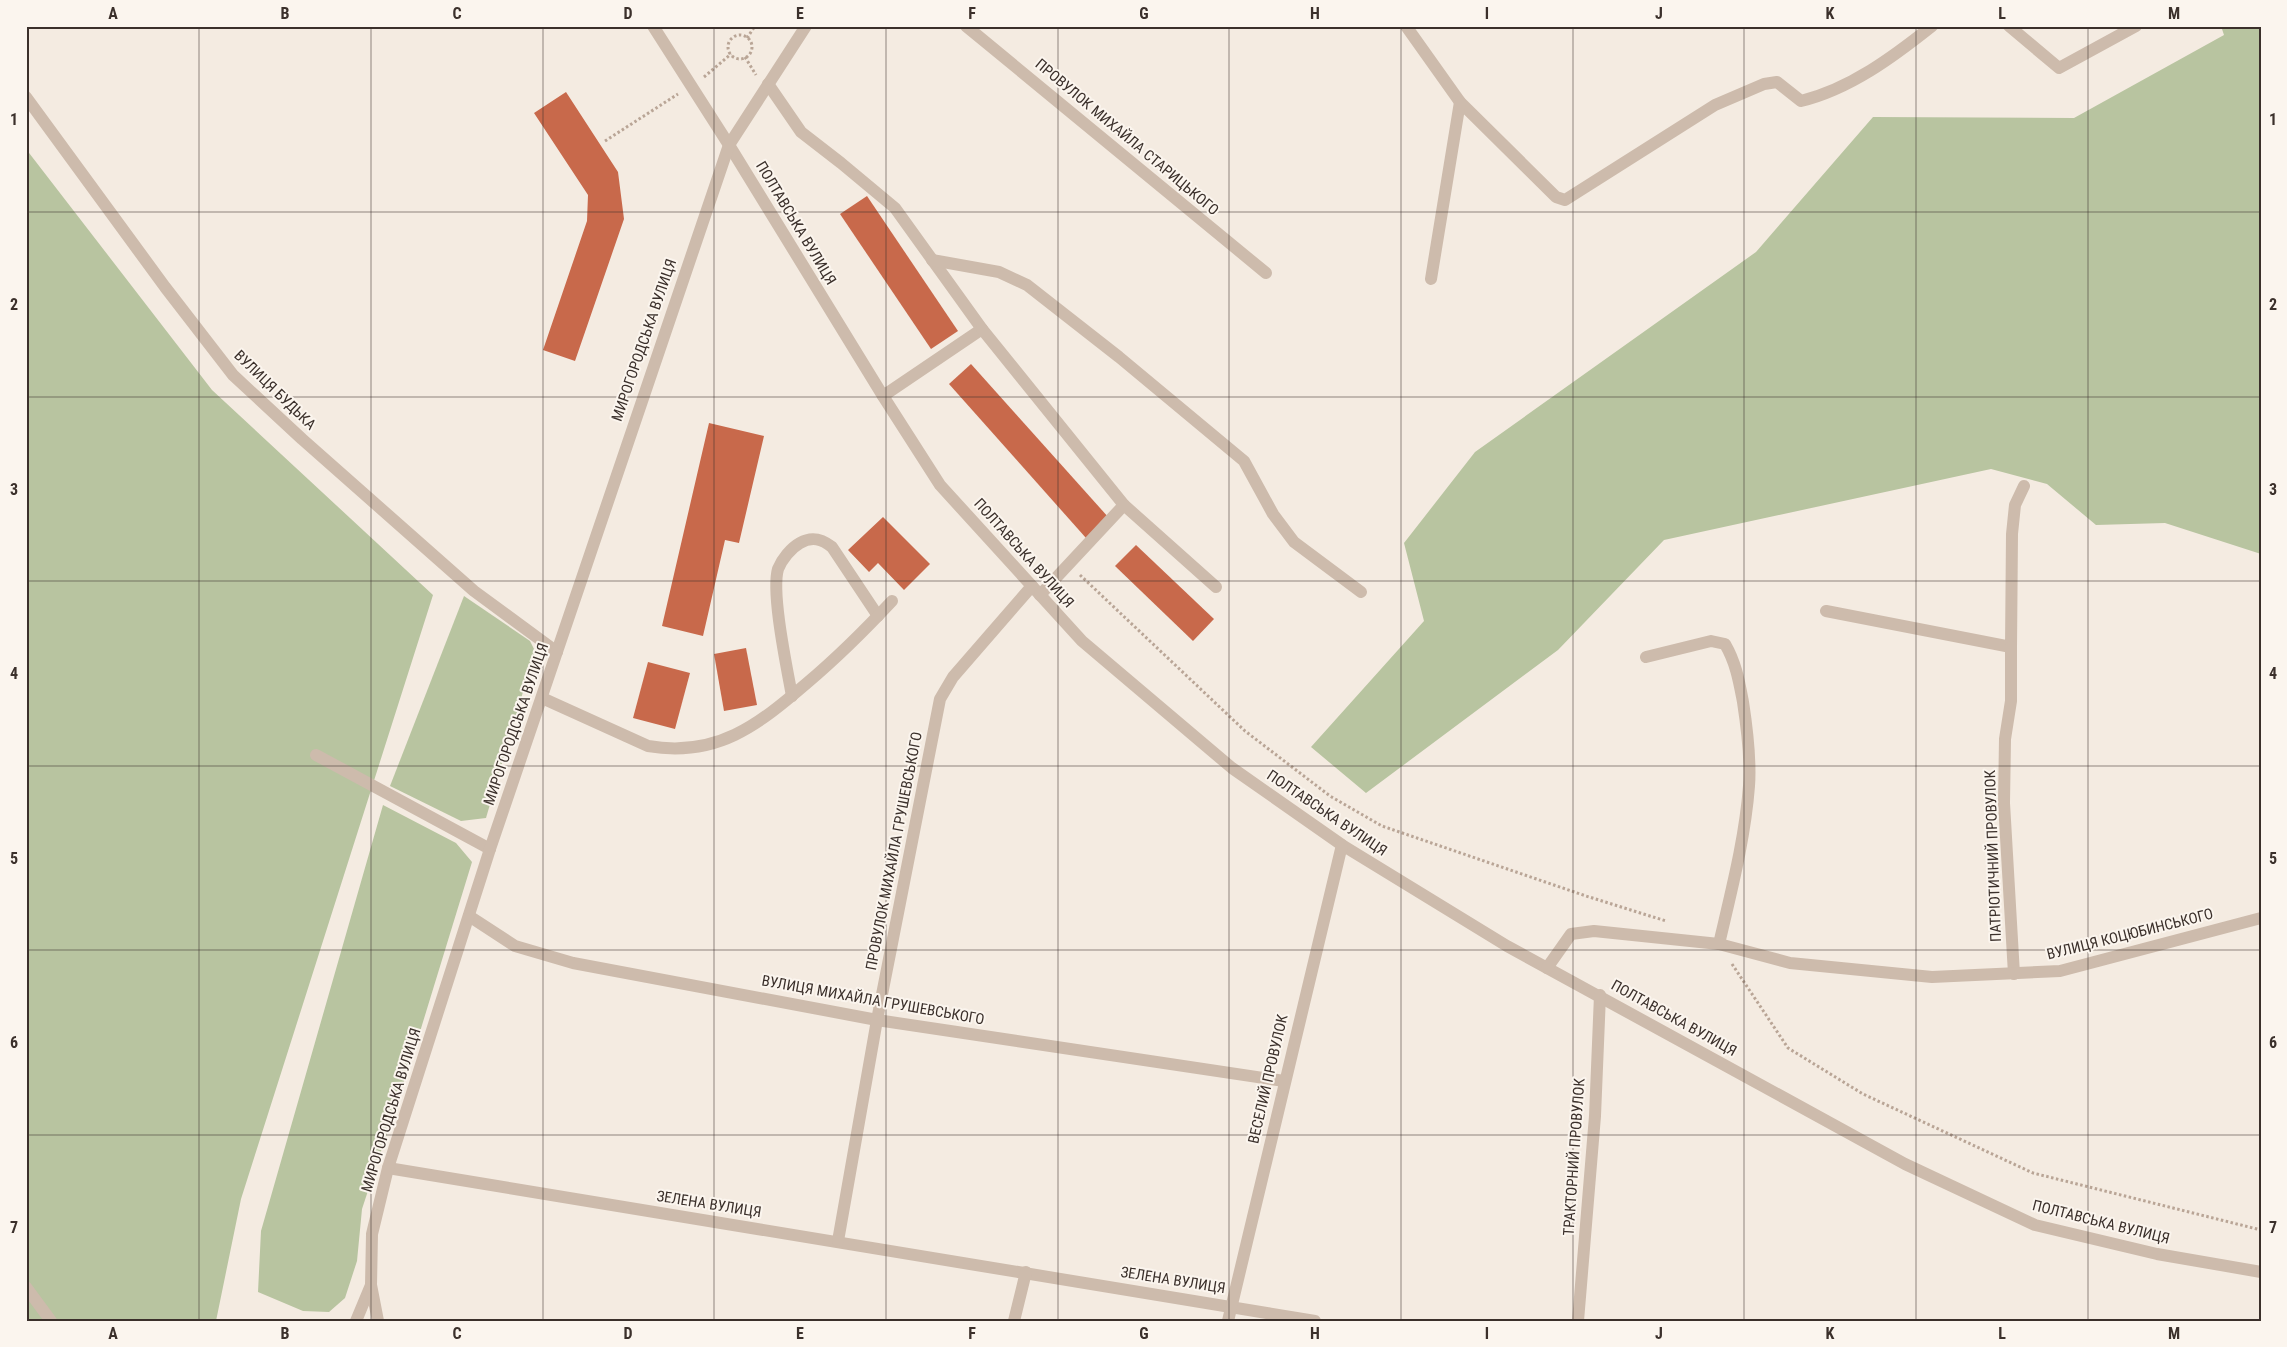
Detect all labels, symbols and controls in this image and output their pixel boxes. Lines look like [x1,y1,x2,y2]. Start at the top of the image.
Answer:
text: A [108,4,118,23]
text: B [281,4,290,23]
text: C [452,4,462,23]
text: D [623,4,633,23]
text: E [796,4,804,23]
text: F [968,4,976,23]
text: G [1139,4,1149,23]
text: H [1310,4,1320,23]
text: I [1485,4,1489,23]
text: J [1655,4,1663,23]
text: K [1826,4,1835,23]
text: L [1998,4,2006,23]
text: M [2168,4,2180,23]
street label: ПРОВУЛОК МИХАЙЛА СТАРИЦЬКОГО [1032,55,1222,219]
text: 1 [10,110,18,129]
text: 1 [2269,110,2277,129]
street label: ПОЛТАВСЬКА ВУЛИЦЯ [752,158,840,288]
street label: МИРОГОРОДСЬКА ВУЛИЦЯ [608,257,680,423]
text: 2 [10,295,18,314]
text: 2 [2269,295,2277,314]
street label: ВУЛИЦЯ БУДЬКА [230,346,320,434]
text: 3 [10,480,18,499]
text: 3 [2269,480,2277,499]
street label: ПОЛТАВСЬКА ВУЛИЦЯ [970,495,1078,611]
street label: МИРОГОРОДСЬКА ВУЛИЦЯ [480,641,552,807]
text: 4 [10,664,18,683]
text: 4 [2269,664,2277,683]
street label: ПРОВУЛОК МИХАЙЛА ГРУШЕВСЬКОГО [862,730,926,972]
street label: ПОЛТАВСЬКА ВУЛИЦЯ [1264,766,1390,860]
street label: ПАТРІОТИЧНИЙ ПРОВУЛОК [1981,769,2005,942]
text: 5 [10,849,18,868]
text: 5 [2269,849,2277,868]
street label: ВУЛИЦЯ КОЦЮБИНСЬКОГО [2045,905,2215,963]
street label: ВУЛИЦЯ МИХАЙЛА ГРУШЕВСЬКОГО [760,972,986,1028]
street label: ПОЛТАВСЬКА ВУЛИЦЯ [1608,976,1740,1060]
street label: ВЕСЕЛИЙ ПРОВУЛОК [1244,1012,1292,1145]
street label: МИРОГОРОДСЬКА ВУЛИЦЯ [357,1026,425,1194]
text: 6 [10,1033,18,1052]
text: 6 [2269,1033,2277,1052]
street label: ТРАКТОРНИЙ ПРОВУЛОК [1560,1077,1589,1236]
street label: ЗЕЛЕНА ВУЛИЦЯ [655,1187,763,1221]
street label: ПОЛТАВСЬКА ВУЛИЦЯ [2030,1196,2172,1248]
text: 7 [10,1218,18,1237]
text: 7 [2269,1218,2277,1237]
street label: ЗЕЛЕНА ВУЛИЦЯ [1119,1263,1227,1297]
text: A [108,1324,118,1343]
text: B [281,1324,290,1343]
text: C [452,1324,462,1343]
text: D [623,1324,633,1343]
text: E [796,1324,804,1343]
text: F [968,1324,976,1343]
text: G [1139,1324,1149,1343]
text: H [1310,1324,1320,1343]
text: I [1485,1324,1489,1343]
text: J [1655,1324,1663,1343]
text: K [1826,1324,1835,1343]
text: L [1998,1324,2006,1343]
text: M [2168,1324,2180,1343]

